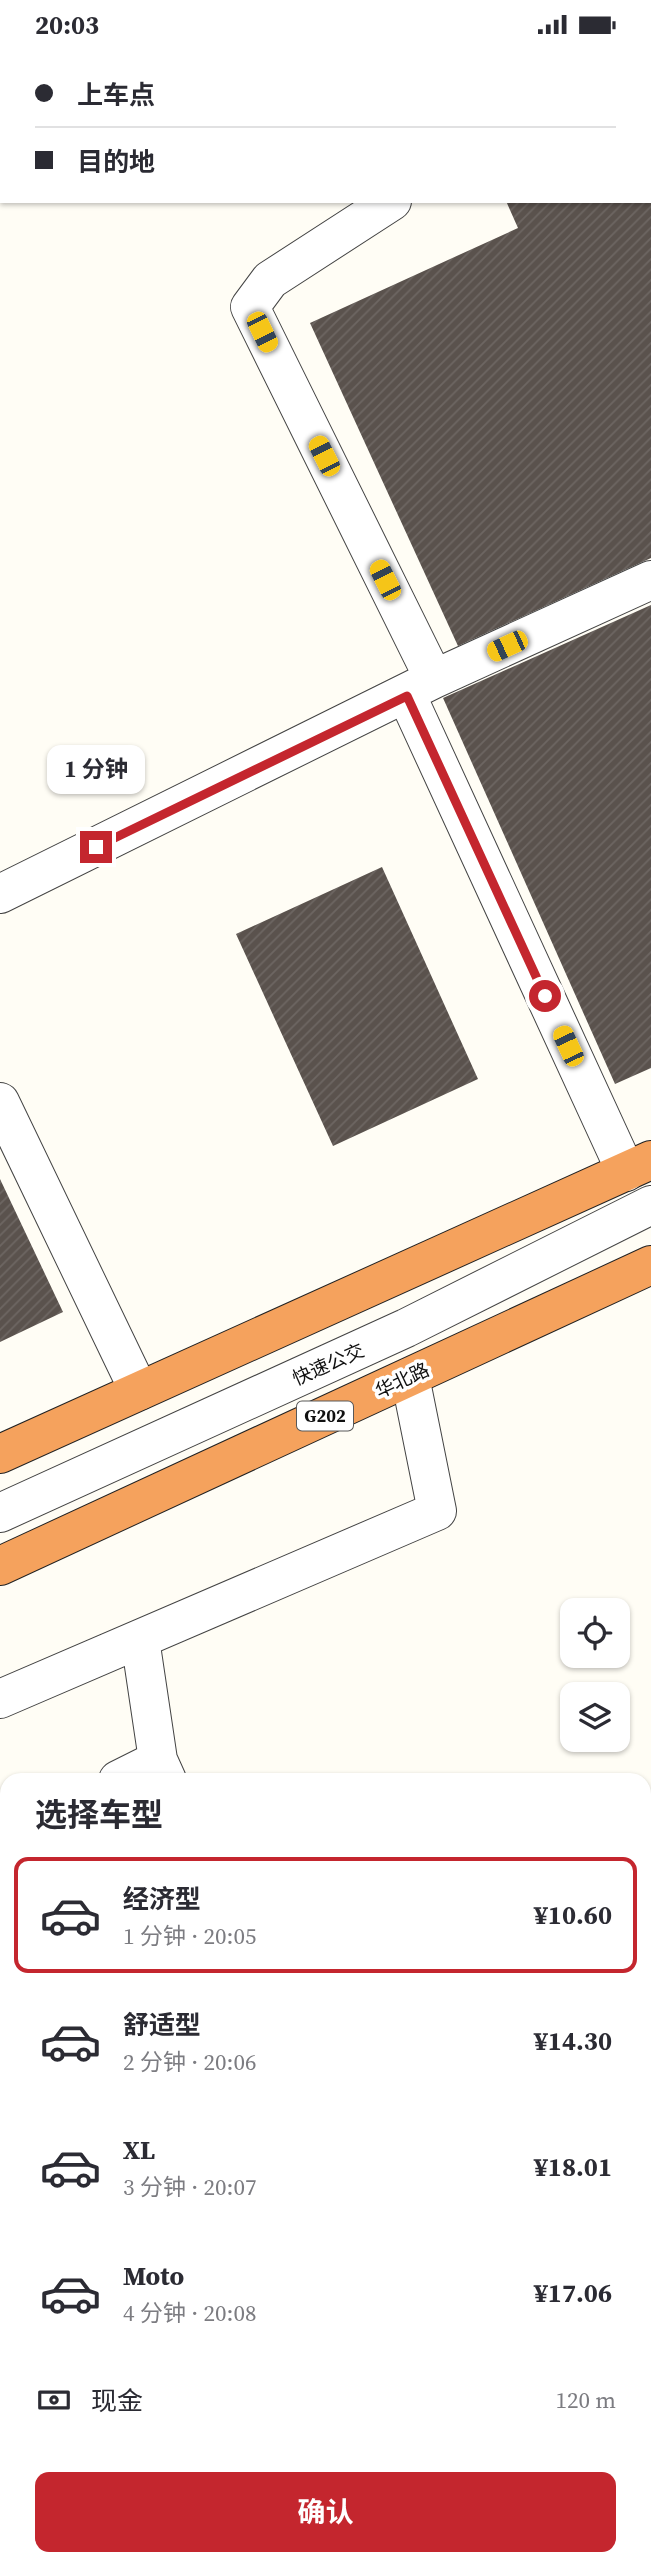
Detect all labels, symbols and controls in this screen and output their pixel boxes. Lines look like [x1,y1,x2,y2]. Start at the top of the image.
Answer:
text: 20:03 [35,7,99,43]
text: 上车点 [77,77,155,113]
text: 目的地 [77,144,155,180]
car [244,309,281,355]
car [306,433,343,479]
car [367,557,404,603]
car [484,628,531,664]
callout: 1 分钟 [47,745,145,795]
text: 1 分钟 [64,753,128,785]
route end [80,831,112,863]
route start [529,980,561,1012]
car [550,1023,587,1069]
street label: 快速公交 [288,1337,368,1391]
street label: 华北路 [371,1356,433,1404]
road number: G202 [297,1401,353,1431]
map controls [560,1598,630,1752]
button: locate [560,1598,630,1668]
button: layers [560,1682,630,1752]
text: 选择车型 [35,1793,163,1837]
text: 经济型 [123,1881,201,1917]
icon: car [39,1884,102,1947]
text: ¥10.60 [534,1897,612,1933]
text: 1 分钟 · 20:05 [123,1920,256,1952]
text: 舒适型 [123,2007,201,2043]
icon: car [39,2010,102,2073]
text: ¥14.30 [534,2023,612,2059]
text: 2 分钟 · 20:06 [123,2046,256,2078]
text: XL [123,2132,155,2168]
icon: car [39,2136,102,2199]
text: ¥18.01 [534,2149,612,2185]
text: 3 分钟 · 20:07 [123,2171,256,2203]
text: Moto [123,2258,184,2294]
icon: car [39,2262,102,2325]
text: ¥17.06 [534,2275,612,2311]
text: 4 分钟 · 20:08 [123,2297,256,2329]
icon: cash [35,2381,73,2419]
text: 现金 [91,2383,143,2419]
text: 120 m [555,2384,616,2416]
button: 确认 [35,2472,616,2552]

